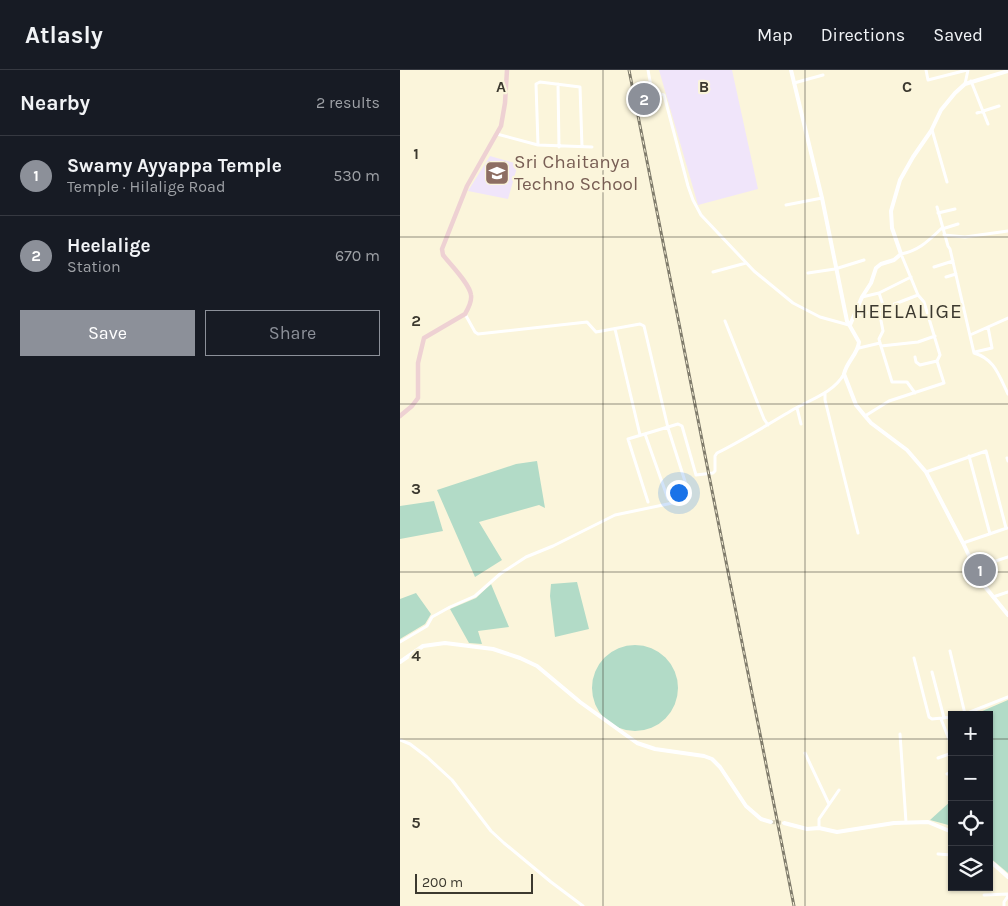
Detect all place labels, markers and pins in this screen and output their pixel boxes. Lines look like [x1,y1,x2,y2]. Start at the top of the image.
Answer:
pin: 2 [628,80,660,118]
place label: Sri Chaitanya Techno School [514,151,638,195]
school or university icon: Sri Chaitanya Techno School [484,160,510,186]
pin: 1 [964,551,996,589]

